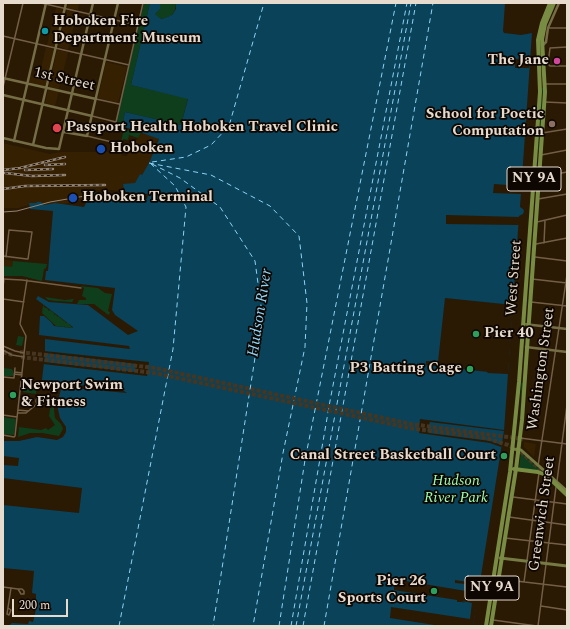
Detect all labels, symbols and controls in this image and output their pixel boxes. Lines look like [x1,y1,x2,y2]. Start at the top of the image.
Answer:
place label: Hoboken Fire Department Museum [53,13,201,48]
marker: Hoboken Fire Department Museum [40,26,50,36]
place label: The Jane [487,52,549,70]
marker: The Jane [552,56,562,66]
street label: 1st Street [32,64,96,96]
place label: School for Poetic Computation [426,106,544,141]
place label: Passport Health Hoboken Travel Clinic [66,119,338,137]
marker: School for Poetic Computation [547,119,557,129]
marker: Passport Health Hoboken Travel Clinic [51,122,63,134]
place label: Hoboken [110,140,173,158]
marker: Hoboken [95,143,107,155]
road number: NY 9A [507,167,561,191]
place label: Hoboken Terminal [82,189,213,207]
marker: Hoboken Terminal [67,192,79,204]
street label: West Street [503,239,527,317]
water label: Hudson River [245,268,277,358]
street label: Washington Street [524,307,560,431]
place label: Pier 40 [484,325,534,343]
marker: Pier 40 [471,329,481,339]
place label: P3 Batting Cage [350,360,462,378]
marker: P3 Batting Cage [465,364,475,374]
place label: Newport Swim & Fitness [21,377,123,412]
marker: Newport Swim & Fitness [8,390,18,400]
place label: Canal Street Basketball Court [290,447,496,465]
marker: Canal Street Basketball Court [499,451,509,461]
street label: Greenwich Street [526,456,560,572]
park label: Hudson River Park [424,473,488,508]
place label: Pier 26 Sports Court [338,573,426,608]
road number: NY 9A [465,576,519,600]
marker: Pier 26 Sports Court [429,586,439,596]
scale bar [14,591,70,617]
text: 200 m [19,596,50,615]

